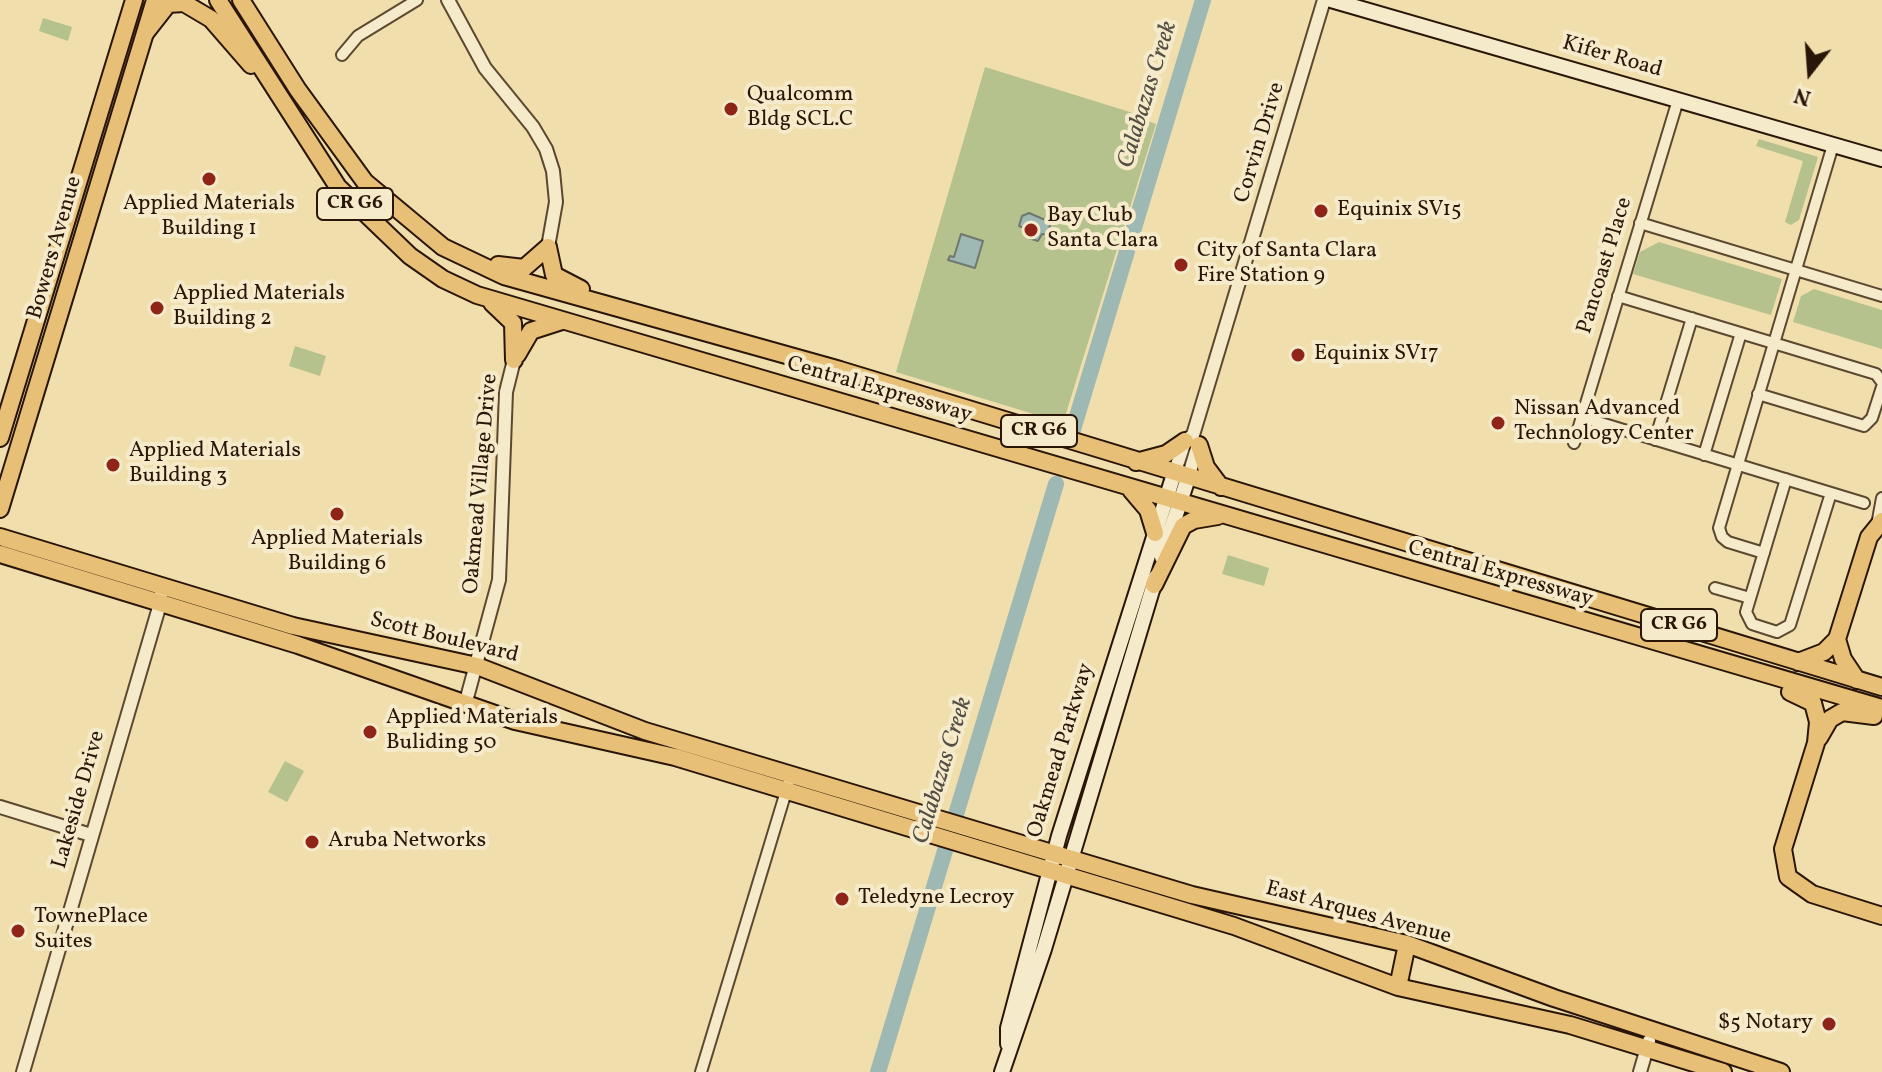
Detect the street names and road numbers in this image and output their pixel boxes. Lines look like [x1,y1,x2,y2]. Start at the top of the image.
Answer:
street label: Kifer Road [1559,31,1665,85]
street label: Corvin Drive [1230,79,1292,207]
street label: Bowers Avenue [23,174,89,322]
road number: CR G6 [317,188,393,220]
street label: Pancoast Place [1573,194,1639,338]
street label: Central Expressway [783,352,975,430]
street label: Oakmead Village Drive [459,373,505,595]
road number: CR G6 [1001,415,1077,447]
street label: Central Expressway [1404,536,1596,614]
street label: Scott Boulevard [367,608,521,670]
road number: CR G6 [1641,609,1717,641]
street label: Oakmead Parkway [1023,661,1101,841]
street label: Lakeside Drive [48,728,112,872]
street label: East Arques Avenue [1262,877,1454,951]

